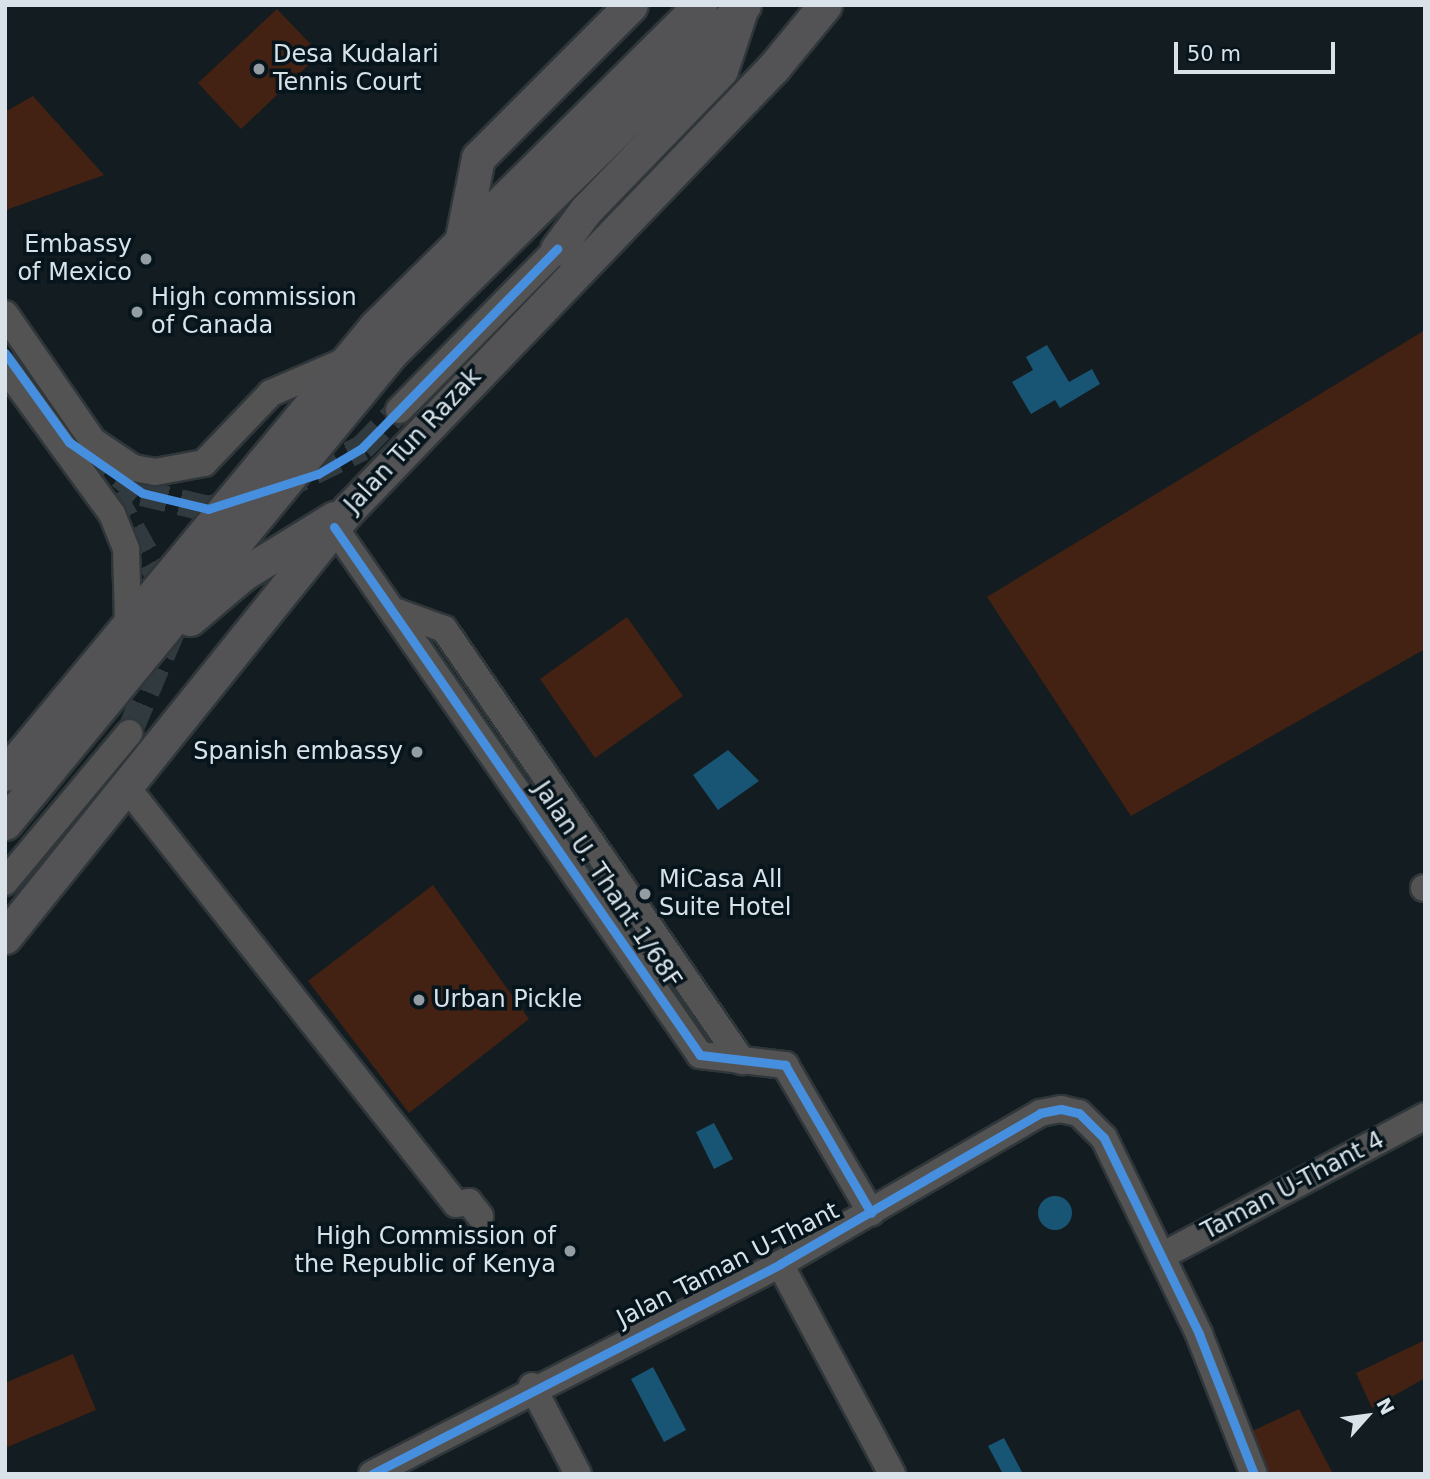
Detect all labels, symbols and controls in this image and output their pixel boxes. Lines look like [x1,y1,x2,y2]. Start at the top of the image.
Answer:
scale bar [1178,28,1339,72]
place label: Desa Kudalari Tennis Court [273,41,439,97]
text: 50 m [1187,42,1241,66]
marker: Desa Kudalari Tennis Court [251,61,267,77]
place label: Embassy of Mexico [17,231,132,287]
marker: Embassy of Mexico [138,251,154,267]
place label: High commission of Canada [151,284,357,340]
marker: High commission of Canada [129,304,145,320]
street label: Jalan Tun Razak [339,363,487,519]
place label: Spanish embassy [193,738,403,766]
marker: Spanish embassy [409,744,425,760]
street label: Jalan U. Thant 1/68F [527,776,687,994]
place label: MiCasa All Suite Hotel [659,866,791,922]
marker: MiCasa All Suite Hotel [637,886,653,902]
place label: Urban Pickle [433,986,582,1014]
marker: Urban Pickle [411,992,427,1008]
street label: Taman U-Thant 4 [1197,1126,1389,1246]
street label: Jalan Taman U-Thant [612,1196,844,1334]
place label: High Commission of the Republic of Kenya [295,1223,556,1279]
marker: High Commission of the Republic of Kenya [562,1243,578,1259]
north arrow [1332,1381,1402,1451]
text: N [1372,1394,1399,1418]

